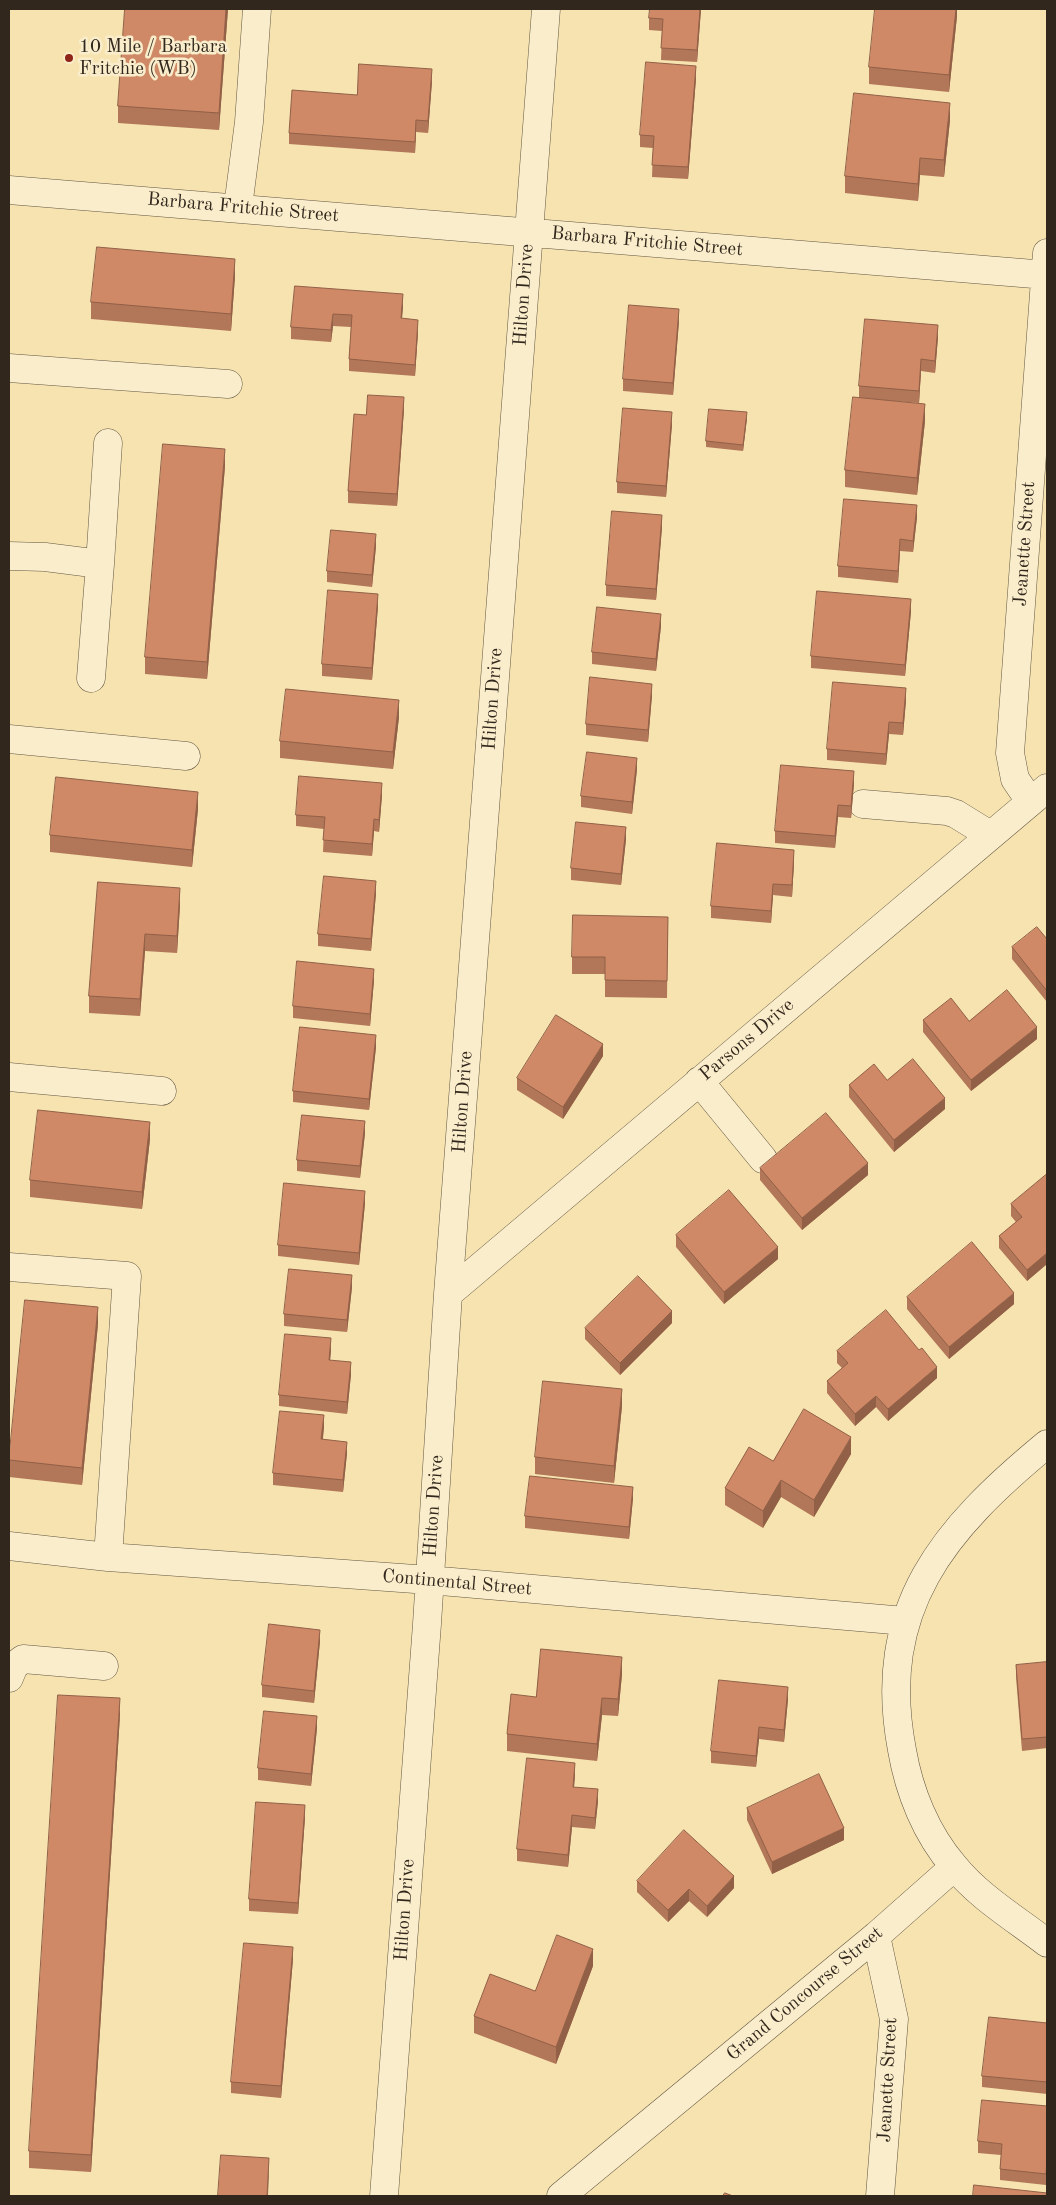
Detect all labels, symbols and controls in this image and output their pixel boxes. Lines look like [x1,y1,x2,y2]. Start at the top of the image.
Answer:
place label: 10 Mile / Barbara Fritchie (WB) [79,36,227,80]
marker: 10 Mile / Barbara Fritchie (WB) [63,52,75,64]
street label: Barbara Fritchie Street [146,188,340,228]
street label: Barbara Fritchie Street [550,222,744,262]
street label: Hilton Drive [509,243,539,347]
street label: Jeanette Street [1009,481,1041,607]
street label: Hilton Drive [478,647,508,751]
street label: Parsons Drive [695,994,799,1086]
street label: Hilton Drive [448,1050,478,1154]
street label: Hilton Drive [419,1454,449,1558]
street label: Continental Street [381,1565,533,1601]
street label: Hilton Drive [390,1858,420,1962]
street label: Grand Concourse Street [722,1922,888,2066]
street label: Jeanette Street [873,2017,903,2143]

